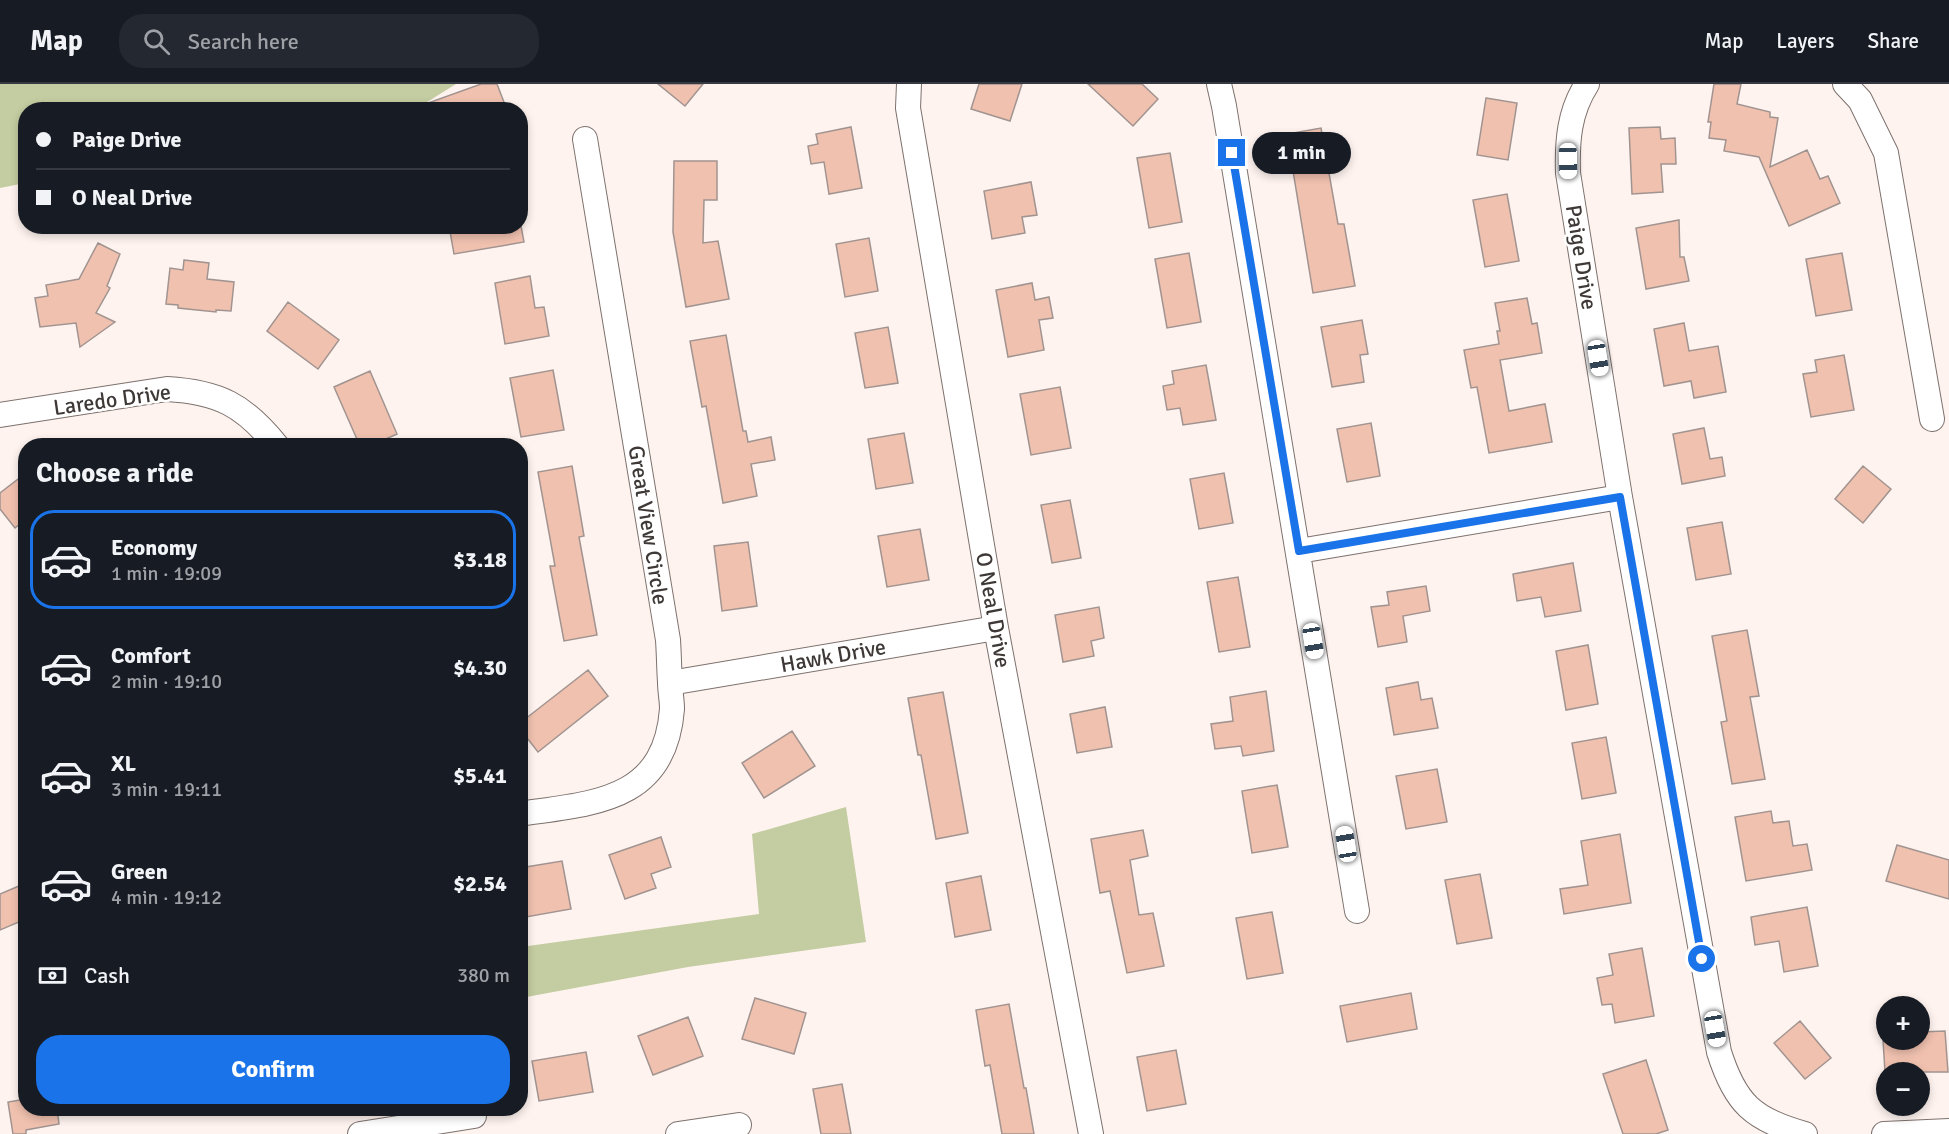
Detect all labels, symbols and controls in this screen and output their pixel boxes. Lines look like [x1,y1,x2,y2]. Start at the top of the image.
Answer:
search box [119,14,539,68]
text: Map [30,24,83,58]
icon: search [140,25,173,58]
text: Search here [188,28,299,55]
text: Map [1705,28,1743,54]
text: Layers [1776,28,1834,54]
text: Share [1867,28,1919,54]
text: Paige Drive [72,126,182,153]
callout: 1 min [1253,132,1352,174]
route end [1218,139,1245,166]
text: 1 min [1277,140,1326,165]
car [1559,143,1577,179]
text: O Neal Drive [72,184,192,211]
street label: Paige Drive [1560,203,1603,311]
car [1586,339,1610,377]
street label: Laredo Drive [52,378,173,421]
street label: Great View Circle [623,443,674,607]
text: Choose a ride [36,457,194,490]
icon: car [39,533,93,587]
text: Economy [111,534,197,561]
text: $3.18 [453,546,507,573]
street label: O Neal Drive [970,550,1017,670]
text: 1 min · 19:09 [111,561,222,586]
car [1301,622,1325,660]
street label: Hawk Drive [778,633,888,678]
icon: car [39,641,93,695]
text: Comfort [111,642,191,669]
text: $4.30 [453,654,507,681]
text: 2 min · 19:10 [111,669,222,694]
icon: car [39,749,93,803]
text: XL [111,750,136,777]
text: $5.41 [453,762,507,789]
text: 3 min · 19:11 [111,777,222,802]
car [1334,825,1358,863]
icon: car [39,857,93,911]
text: Green [111,858,168,885]
text: $2.54 [453,870,507,897]
text: 4 min · 19:12 [111,885,222,910]
route start [1688,945,1715,972]
icon: cash [36,959,69,992]
text: Cash [84,962,130,989]
text: 380 m [457,963,510,988]
map controls [1876,996,1930,1116]
button: + [1876,996,1930,1050]
car [1703,1010,1727,1048]
button: Confirm [36,1035,510,1104]
button: − [1876,1062,1930,1116]

